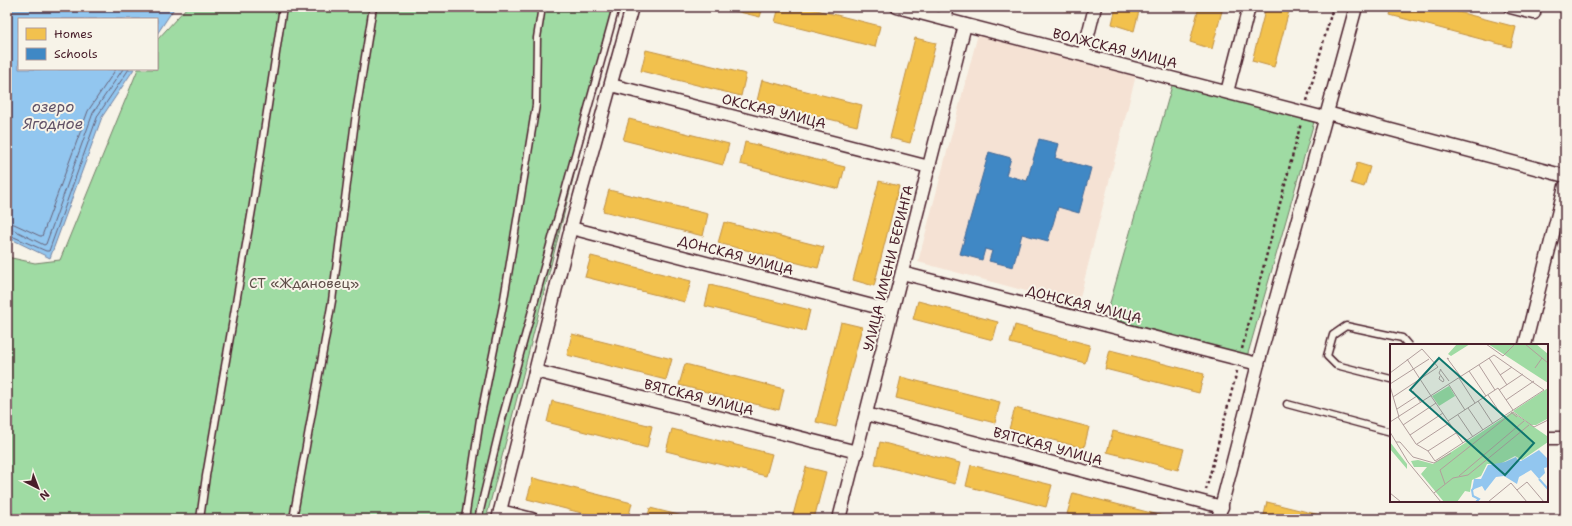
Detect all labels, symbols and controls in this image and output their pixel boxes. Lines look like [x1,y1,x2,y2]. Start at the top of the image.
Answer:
legend [18,18,158,70]
street label: ВОЛЖСКАЯ УЛИЦА [1051,24,1179,72]
text: Homes [54,26,93,42]
text: Schools [54,46,98,62]
street label: ОКСКАЯ УЛИЦА [720,89,828,133]
water label: озеро Ягодное [22,97,83,134]
street label: УЛИЦА ИМЕНИ БЕРИНГА [859,183,917,353]
street label: ДОНСКАЯ УЛИЦА [676,231,796,279]
park label: СТ «Ждановец» [249,274,359,292]
street label: ДОНСКАЯ УЛИЦА [1024,281,1144,327]
inset map [1390,344,1548,502]
street label: ВЯТСКАЯ УЛИЦА [642,375,756,419]
street label: ВЯТСКАЯ УЛИЦА [991,423,1105,469]
north arrow [18,468,58,508]
text: N [36,487,53,504]

